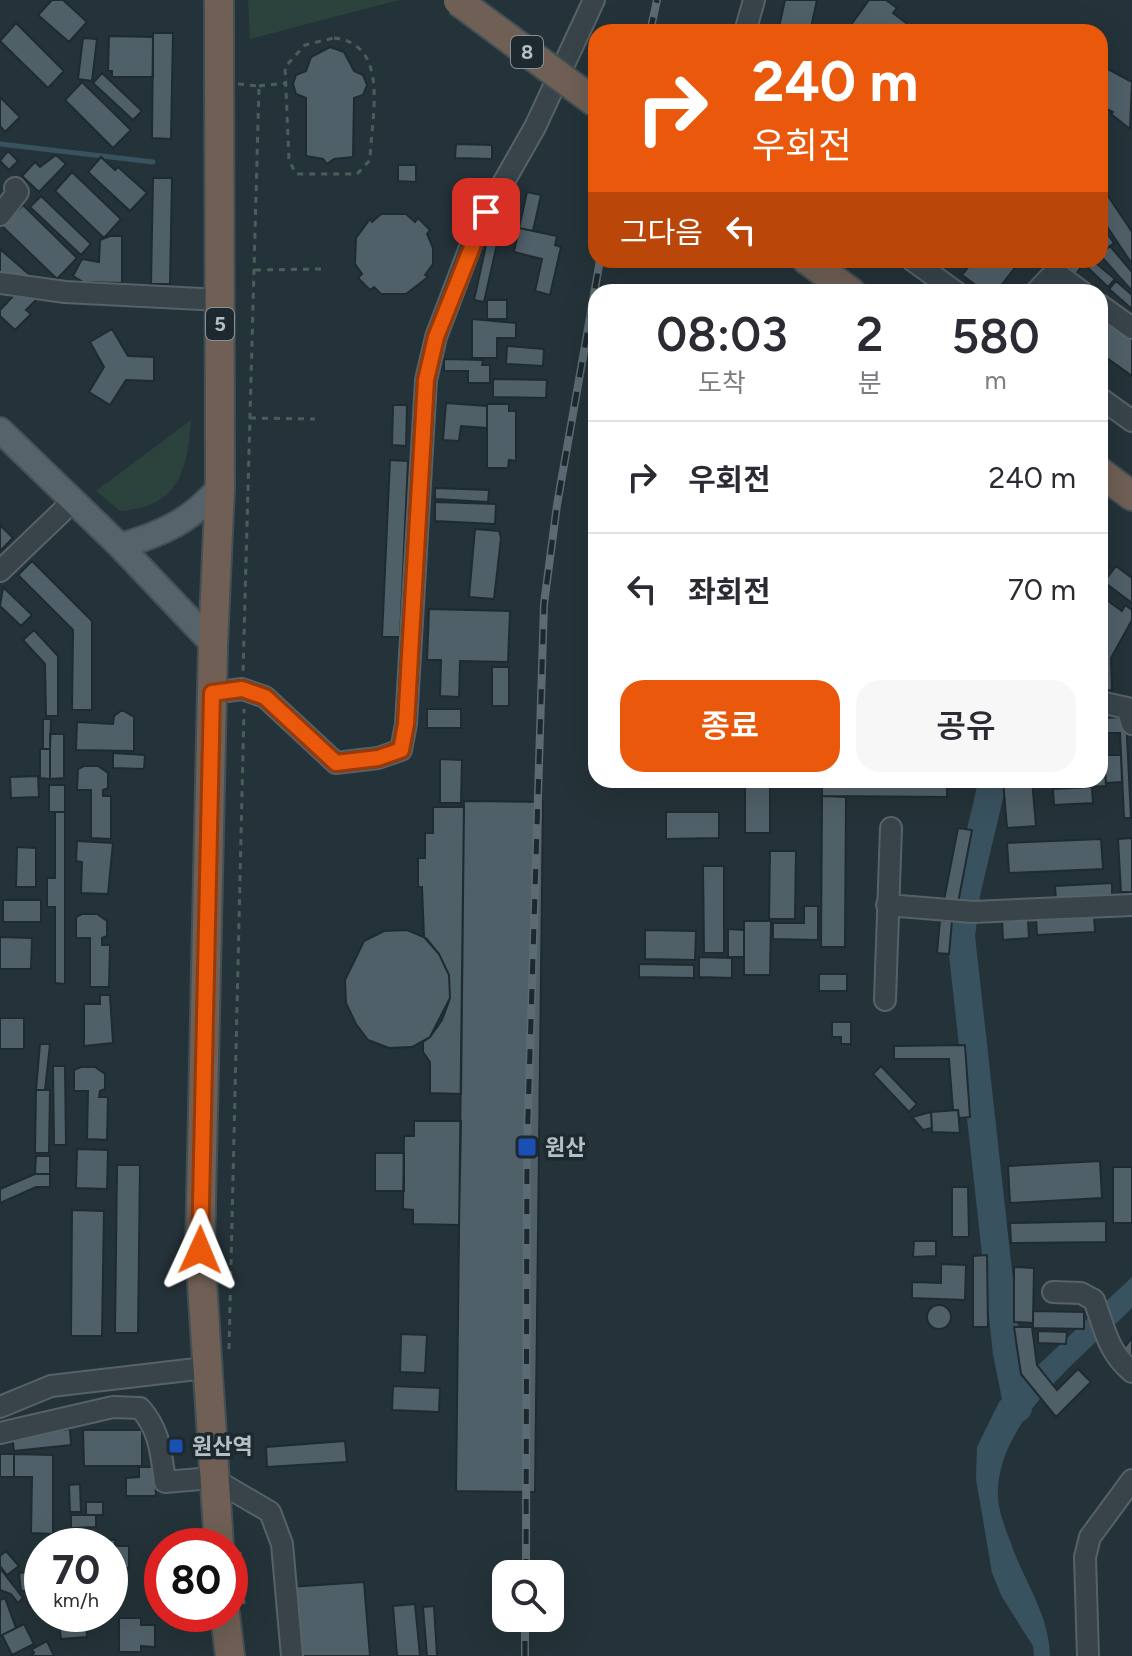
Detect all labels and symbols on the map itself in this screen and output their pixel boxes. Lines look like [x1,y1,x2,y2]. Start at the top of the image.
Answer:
road number: 8 [511,36,543,68]
pin [452,178,520,246]
road number: 5 [206,308,234,340]
place label: 원산 [545,1134,585,1161]
marker: 원산 [516,1136,538,1158]
position arrow [158,1208,242,1292]
place label: 원산역 [192,1433,253,1460]
marker: 원산역 [167,1437,185,1455]
speed limit sign: 80 [144,1528,248,1632]

